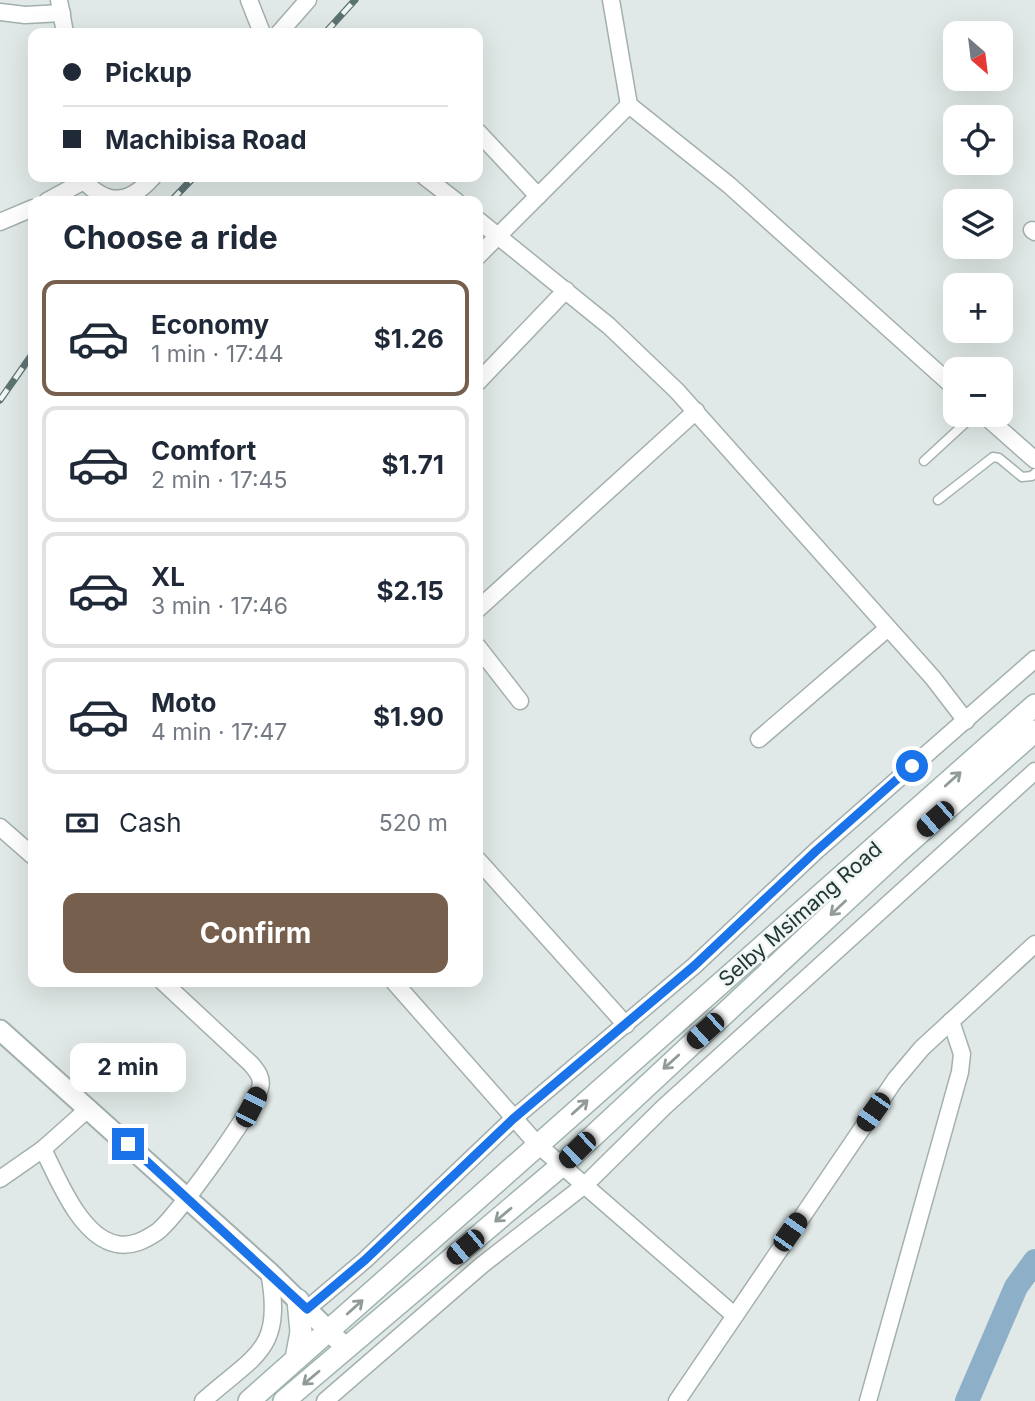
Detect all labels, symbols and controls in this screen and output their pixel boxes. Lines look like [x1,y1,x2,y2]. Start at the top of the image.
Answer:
north arrow [943,21,1013,91]
map controls [943,21,1013,427]
text: Pickup [105,57,192,88]
button: locate [943,105,1013,175]
text: Machibisa Road [105,124,307,155]
button: layers [943,189,1013,259]
text: Choose a ride [63,218,278,257]
button: + [943,273,1013,343]
icon: car [67,307,130,370]
text: Economy [151,309,269,340]
text: $1.26 [374,323,444,354]
text: 1 min · 17:44 [151,340,284,368]
button: − [943,357,1013,427]
icon: car [67,433,130,496]
text: Comfort [151,435,256,466]
text: $1.71 [381,449,444,480]
text: 2 min · 17:45 [151,466,287,494]
icon: car [67,559,130,622]
text: XL [151,561,185,592]
text: $2.15 [376,575,444,606]
text: 3 min · 17:46 [151,592,288,620]
icon: car [67,685,130,748]
text: Moto [151,687,216,718]
text: $1.90 [373,701,444,732]
text: 4 min · 17:47 [151,718,287,746]
route start [896,750,928,782]
one-way arrow [944,770,961,787]
car [913,797,958,841]
icon: cash [63,804,101,842]
text: Cash [119,807,182,838]
text: 520 m [379,809,448,837]
street label: Selby Msimang Road [713,836,887,992]
button: Confirm [63,893,448,973]
one-way arrow [830,899,847,916]
car [683,1009,728,1053]
callout: 2 min [70,1042,186,1092]
text: 2 min [97,1053,159,1081]
one-way arrow [662,1054,680,1070]
car [233,1084,270,1130]
car [853,1089,894,1135]
one-way arrow [570,1099,588,1115]
route end [112,1128,144,1160]
car [555,1128,600,1172]
one-way arrow [494,1207,512,1223]
car [770,1209,811,1255]
car [443,1225,488,1269]
one-way arrow [346,1299,364,1315]
one-way arrow [302,1370,320,1386]

